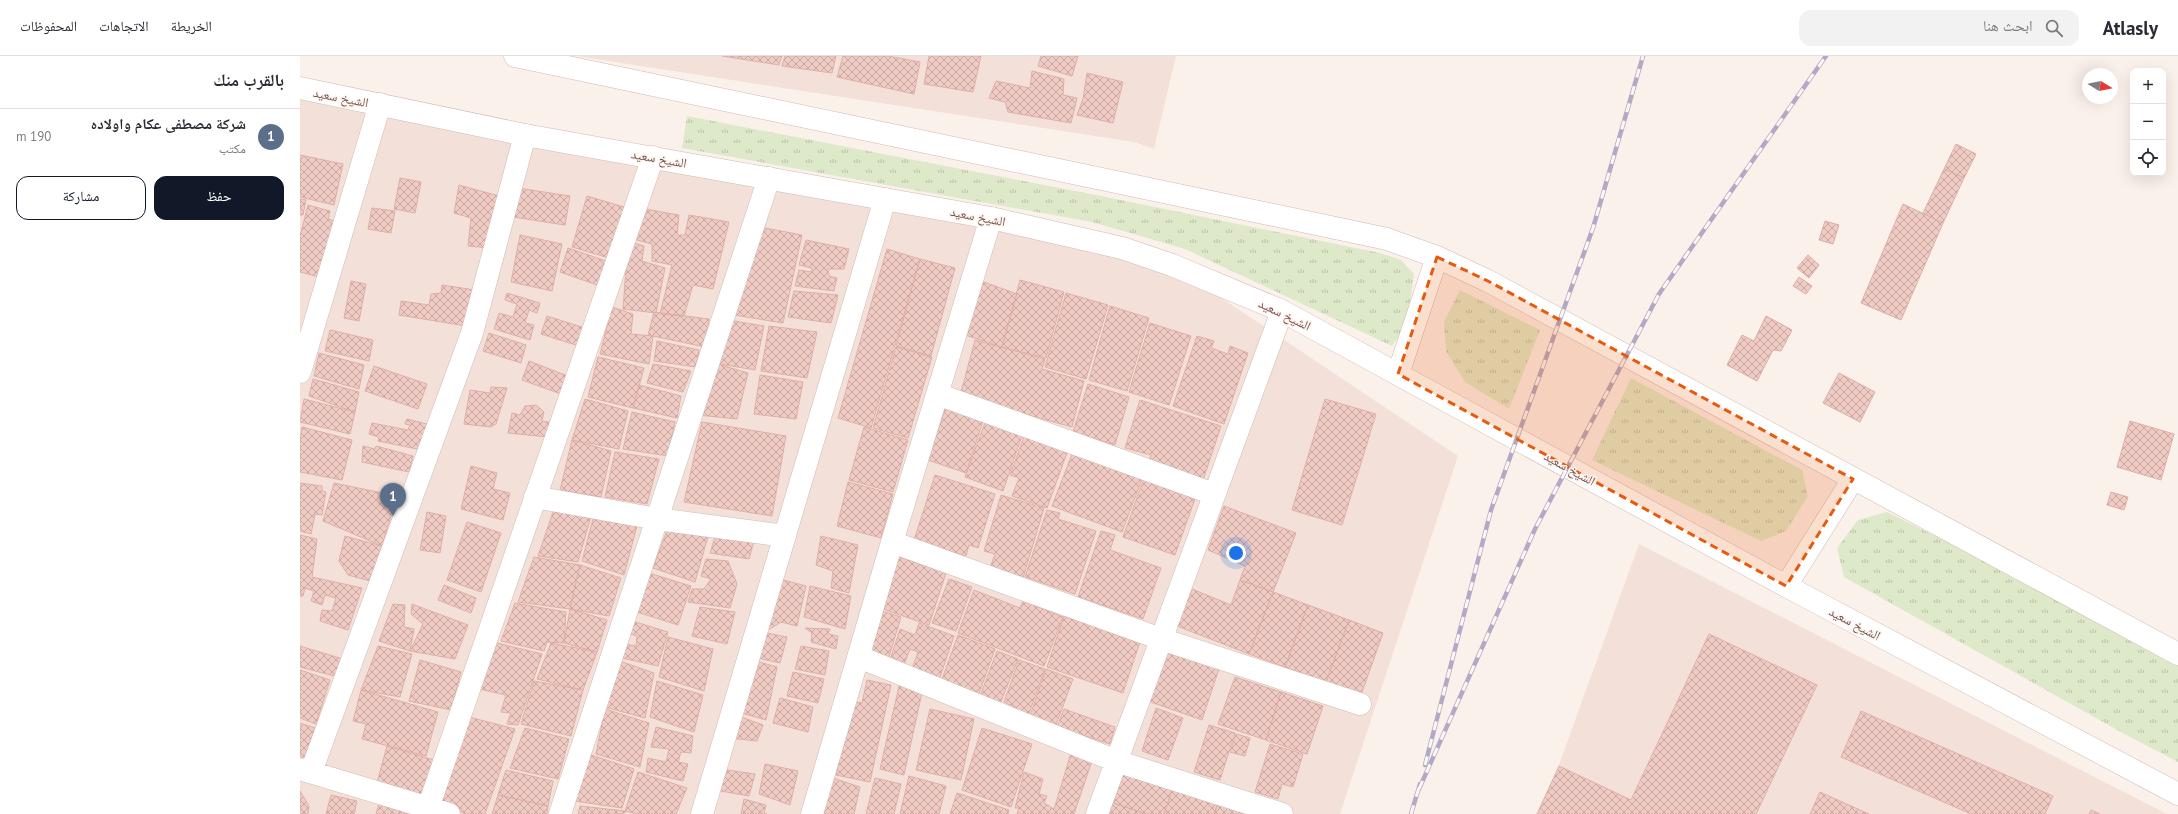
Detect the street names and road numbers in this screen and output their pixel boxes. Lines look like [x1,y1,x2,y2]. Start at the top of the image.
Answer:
street label: الشيخ سعيد [312,84,370,112]
street label: الشيخ سعيد [630,145,688,173]
street label: الشيخ سعيد [949,203,1007,231]
street label: الشيخ سعيد [1255,295,1314,335]
street label: الشيخ سعيد [1541,447,1598,490]
street label: الشيخ سعيد [1826,603,1884,645]

